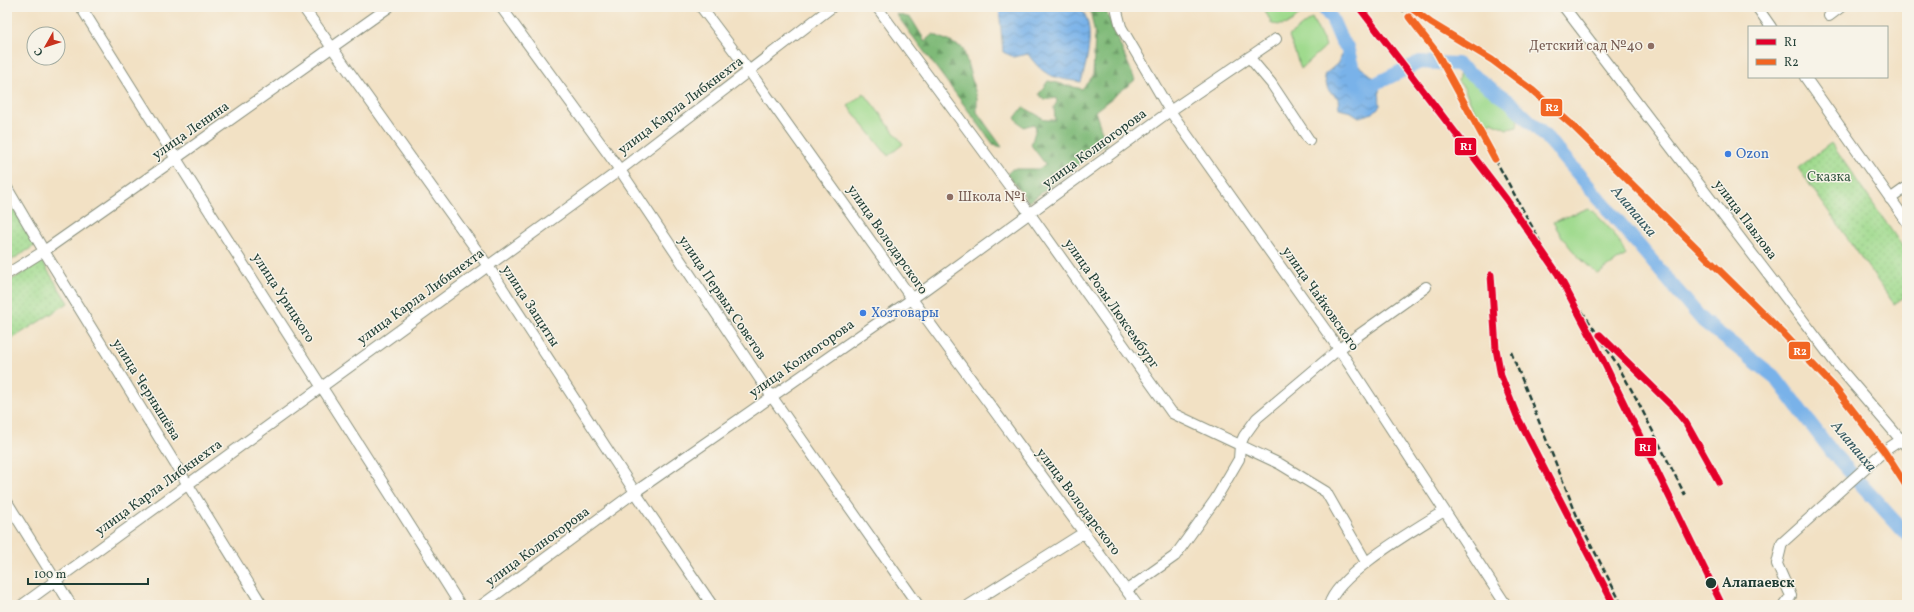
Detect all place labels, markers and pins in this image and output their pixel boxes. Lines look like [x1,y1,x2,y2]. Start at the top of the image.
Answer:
place label: Детский сад №40 [1529,37,1643,56]
marker: Детский сад №40 [1646,41,1656,51]
place label: Ozon [1736,145,1769,164]
marker: Ozon [1723,149,1733,159]
place label: Школа №1 [958,188,1026,207]
marker: Школа №1 [945,192,955,202]
place label: Хозтовары [871,304,939,323]
marker: Хозтовары [858,308,868,318]
place label: Алапаевск [1722,574,1795,593]
marker: Алапаевск [1704,576,1718,590]

